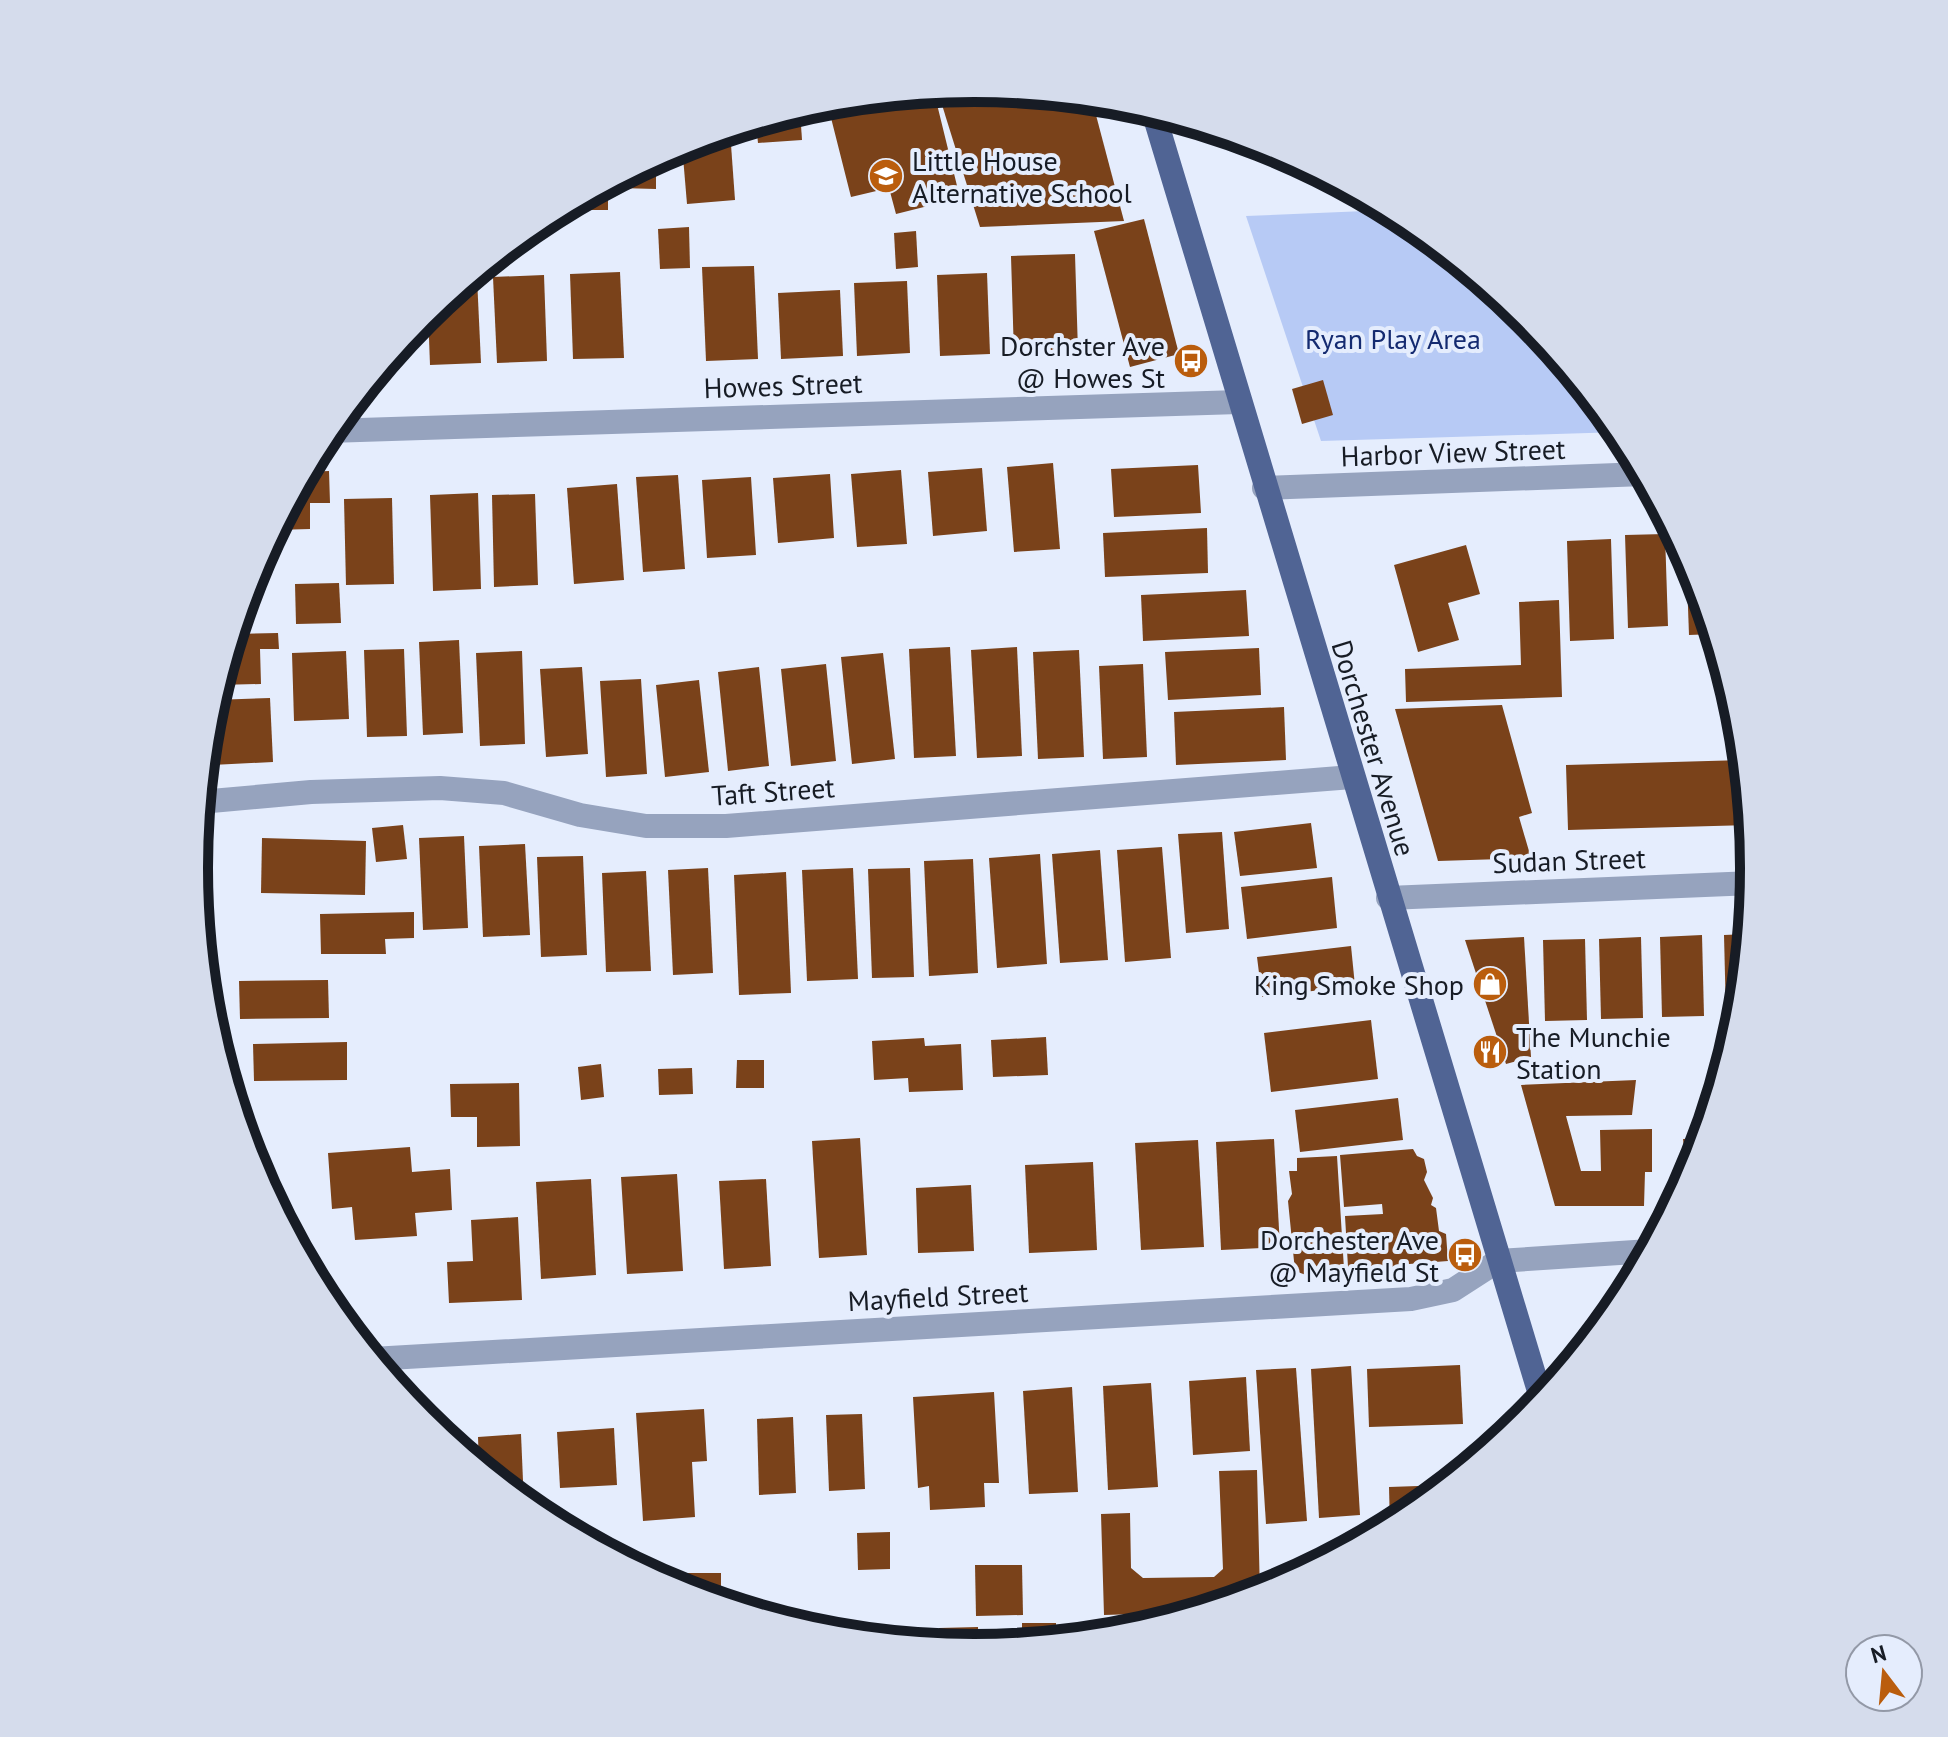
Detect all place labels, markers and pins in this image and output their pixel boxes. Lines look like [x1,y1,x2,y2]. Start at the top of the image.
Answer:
place label: Little House Alternative School [912,142,1132,211]
school or university icon: Little House Alternative School [867,157,905,195]
place label: Dorchster Ave @ Howes St [1000,327,1166,396]
bus stop icon: Dorchster Ave @ Howes St [1172,342,1210,380]
shop icon: King Smoke Shop [1471,965,1509,1003]
place label: King Smoke Shop [1254,966,1464,1003]
place label: The Munchie Station [1516,1018,1671,1087]
restaurant icon: The Munchie Station [1471,1033,1509,1071]
place label: Dorchester Ave @ Mayfield St [1260,1221,1439,1290]
bus stop icon: Dorchester Ave @ Mayfield St [1446,1236,1484,1274]

